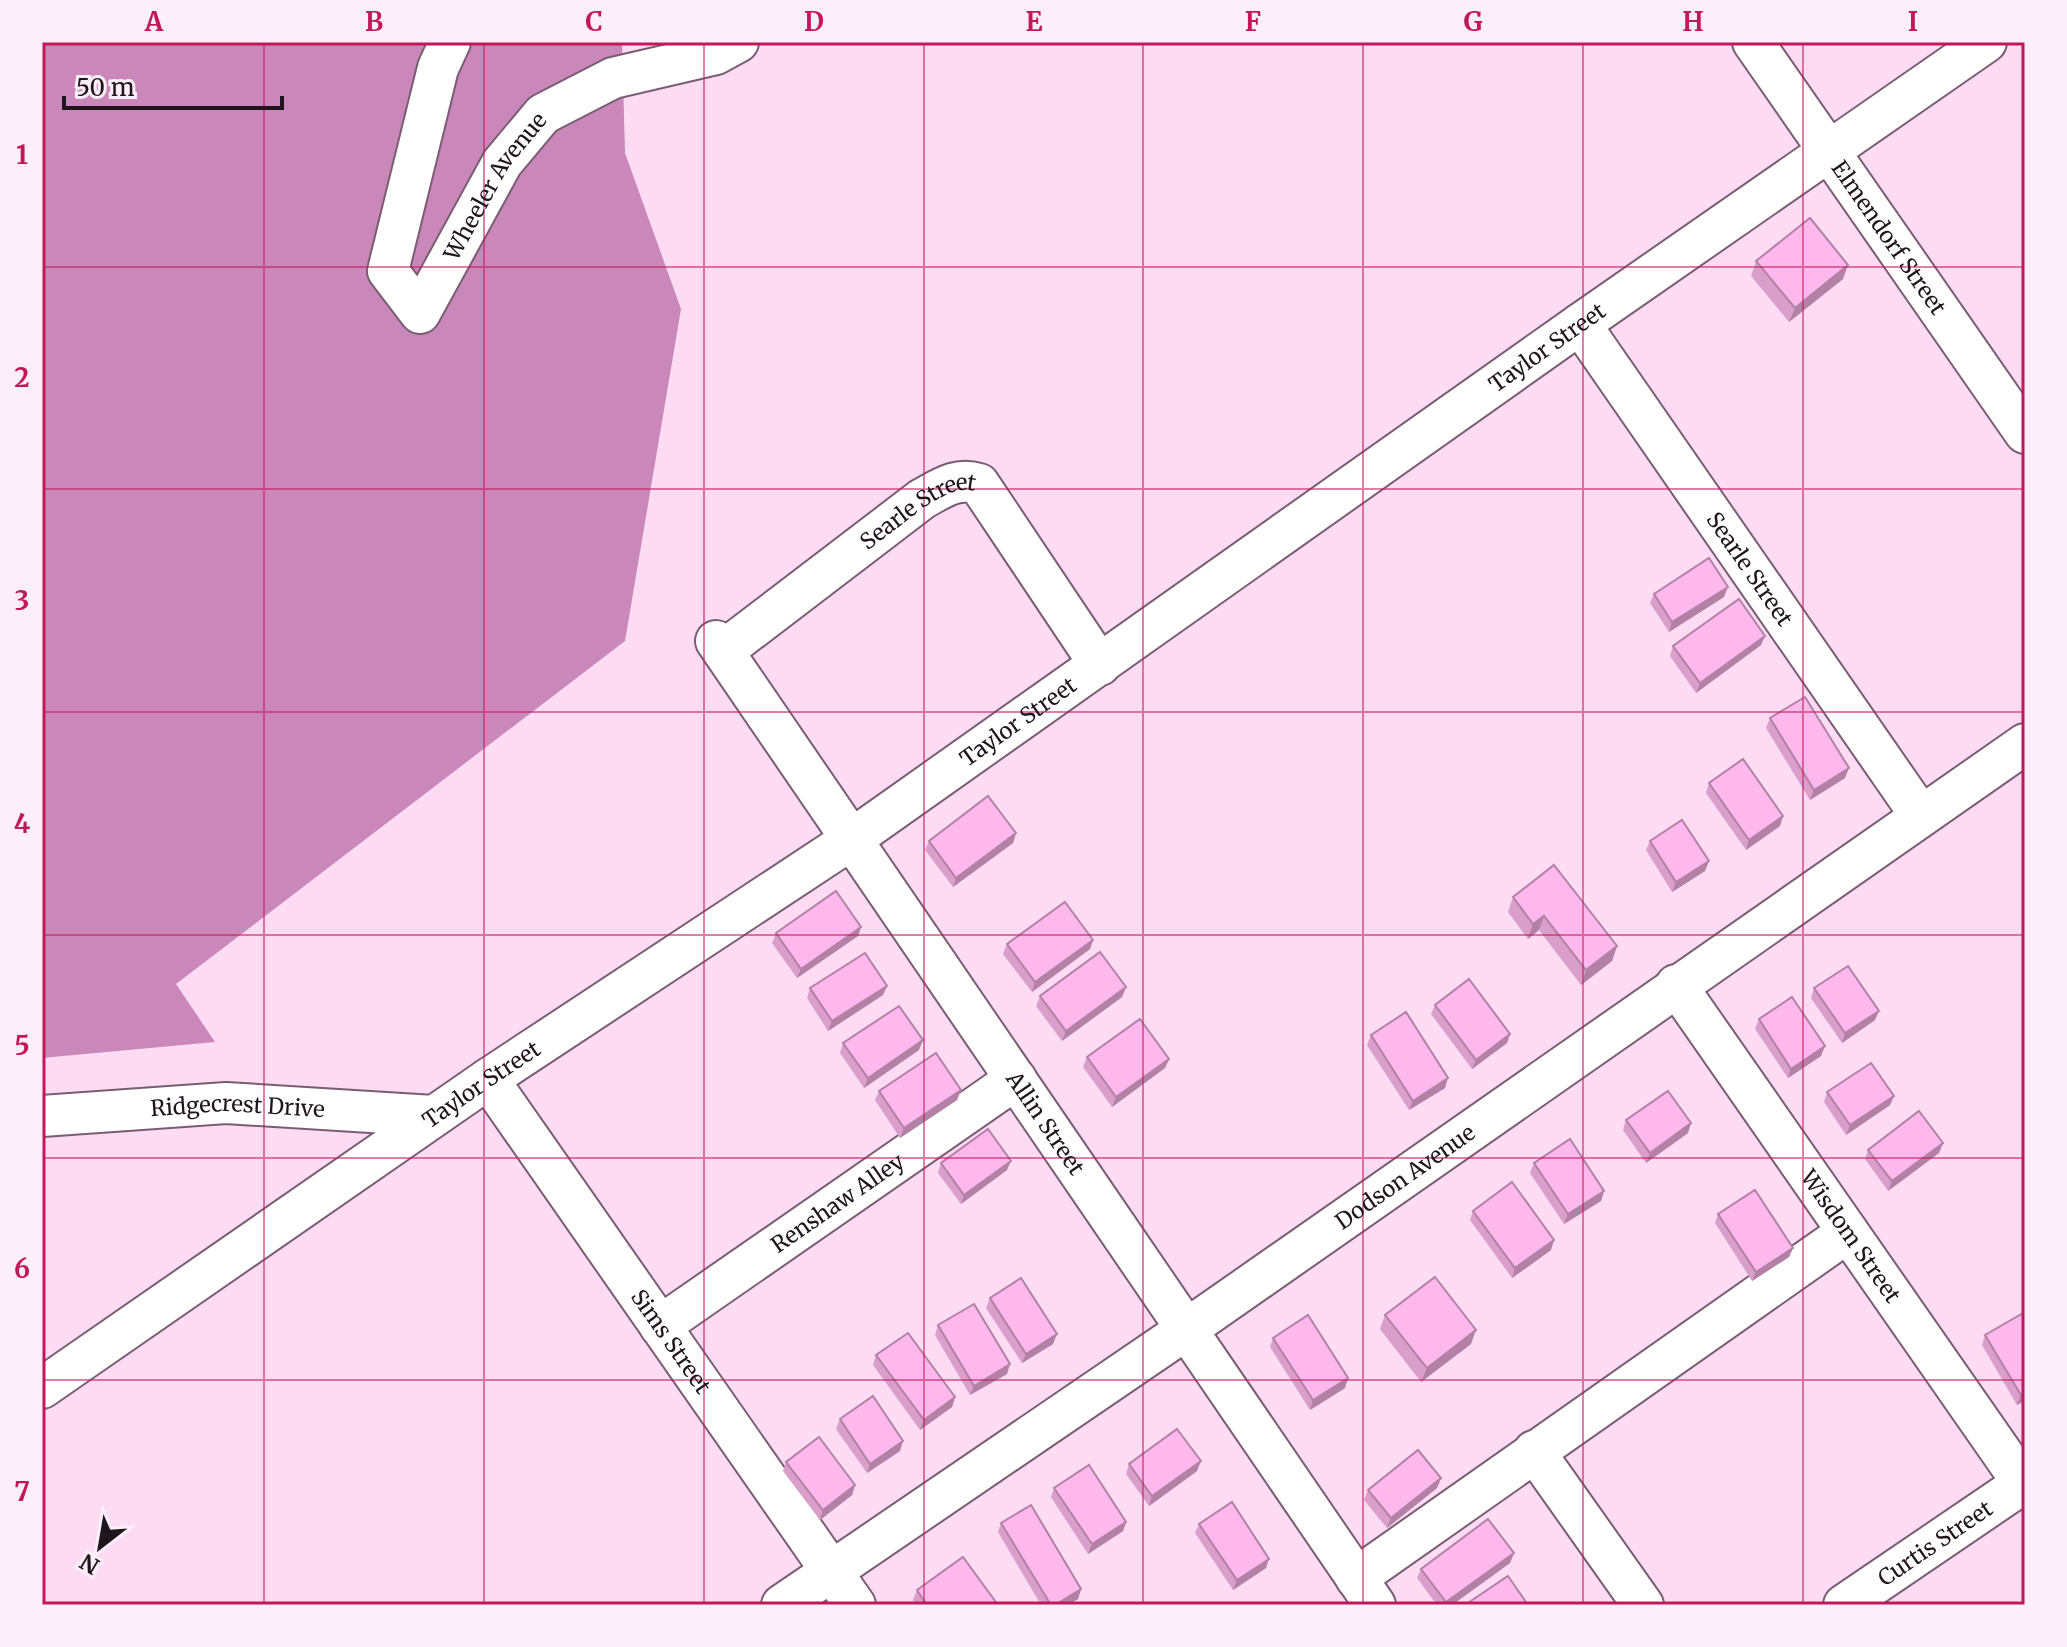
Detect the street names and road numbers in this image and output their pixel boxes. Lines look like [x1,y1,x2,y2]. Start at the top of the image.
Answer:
street label: Wheeler Avenue [437,107,552,266]
street label: Elmendorf Street [1826,155,1952,320]
street label: Taylor Street [1483,296,1611,398]
street label: Searle Street [854,468,978,555]
street label: Searle Street [1700,506,1799,632]
street label: Taylor Street [954,671,1082,772]
street label: Taylor Street [417,1034,546,1134]
street label: Allin Street [1000,1065,1091,1181]
street label: Ridgecrest Drive [150,1089,325,1123]
street label: Dodson Avenue [1330,1118,1480,1235]
street label: Renshaw Alley [766,1147,910,1259]
street label: Wisdom Street [1794,1163,1907,1308]
street label: Sims Street [625,1284,717,1399]
street label: Curtis Street [1872,1494,1998,1592]

